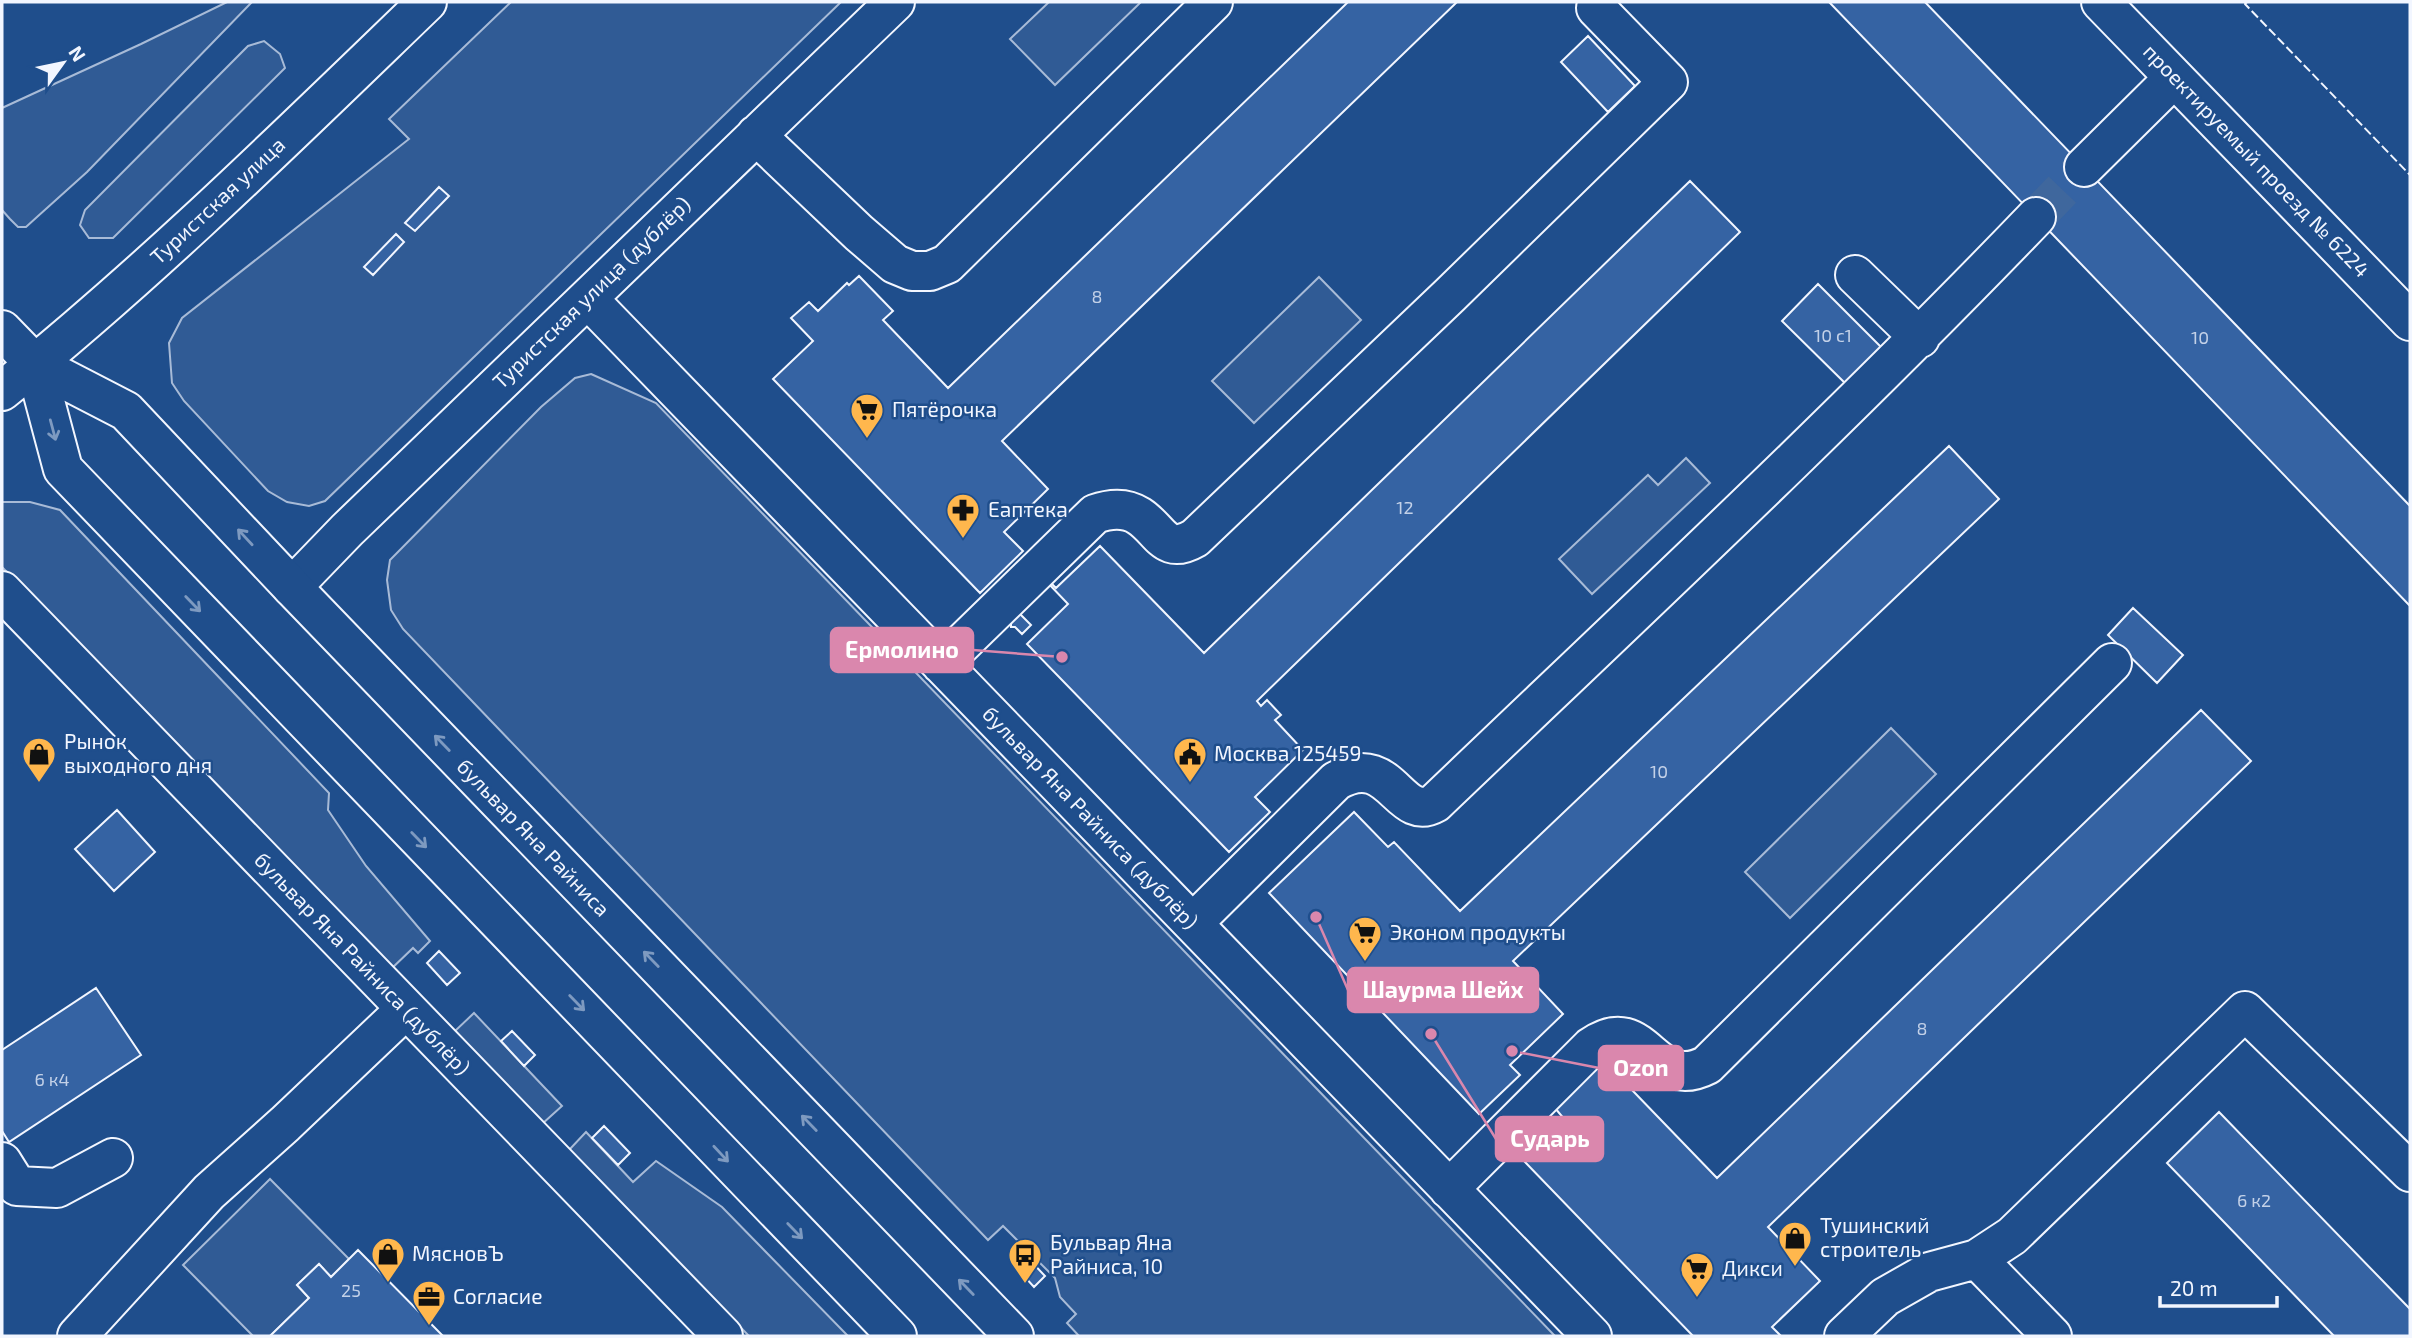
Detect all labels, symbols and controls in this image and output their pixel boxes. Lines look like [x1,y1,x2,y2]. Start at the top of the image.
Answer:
north arrow [28,28,98,98]
street label: проектируемый проезд № 6224 [2138,38,2375,282]
text: N [64,41,91,65]
street label: Туристская улица [145,131,290,269]
street label: Туристская улица (дублёр) [487,191,696,394]
house number: 8 [1092,285,1102,307]
house number: 10 c1 [1814,324,1852,346]
house number: 10 [2191,326,2209,348]
supermarket icon: Пятёрочка [848,391,886,440]
place label: Пятёрочка [892,396,997,421]
one-way arrow [47,418,60,441]
pharmacy icon: Еаптека [944,491,982,540]
place label: Еаптека [988,496,1068,521]
house number: 12 [1396,496,1414,518]
one-way arrow [237,528,253,546]
one-way arrow [184,595,201,612]
callout: Ермолино [831,628,973,672]
text: Ермолино [845,635,959,663]
street label: бульвар Яна Райниса (дублёр) [977,700,1204,934]
place label: Рынок выходного дня [64,728,212,777]
one-way arrow [433,734,450,751]
shop icon: Рынок выходного дня [20,735,58,784]
public building icon: Москва 125459 [1171,735,1209,784]
place label: Москва 125459 [1214,740,1362,765]
street label: бульвар Яна Райниса [452,753,616,922]
house number: 10 [1650,760,1668,782]
one-way arrow [411,831,428,848]
street label: бульвар Яна Райниса (дублёр) [249,846,476,1080]
supermarket icon: Эконом продукты [1346,914,1384,963]
place label: Эконом продукты [1390,919,1566,945]
one-way arrow [642,951,659,968]
callout: Шаурма Шейх [1348,968,1538,1012]
text: Шаурма Шейх [1362,975,1524,1003]
one-way arrow [569,995,586,1012]
house number: 8 [1917,1017,1927,1039]
callout: Ozon [1599,1046,1683,1090]
text: Ozon [1613,1053,1669,1081]
house number: 6 к4 [34,1068,70,1090]
one-way arrow [800,1115,817,1132]
callout: Сударь [1496,1117,1603,1161]
text: Сударь [1510,1124,1590,1152]
one-way arrow [713,1145,730,1162]
house number: 6 к2 [2237,1189,2271,1211]
place label: Тушинский строитель [1820,1212,1930,1261]
shop icon: Тушинский строитель [1776,1219,1814,1268]
one-way arrow [786,1222,803,1239]
place label: Бульвар Яна Райниса, 10 [1050,1229,1172,1278]
shop icon: МясновЪ [369,1235,407,1284]
bus stop icon: Бульвар Яна Райниса, 10 [1006,1236,1044,1285]
place label: МясновЪ [412,1240,504,1265]
supermarket icon: Дикси [1678,1250,1716,1299]
place label: Дикси [1722,1255,1783,1280]
scale bar [2160,1264,2277,1308]
text: 20 m [2170,1275,2218,1300]
office icon: Согласие [410,1278,448,1327]
house number: 25 [341,1279,361,1301]
one-way arrow [958,1279,975,1296]
place label: Согласие [453,1283,543,1308]

